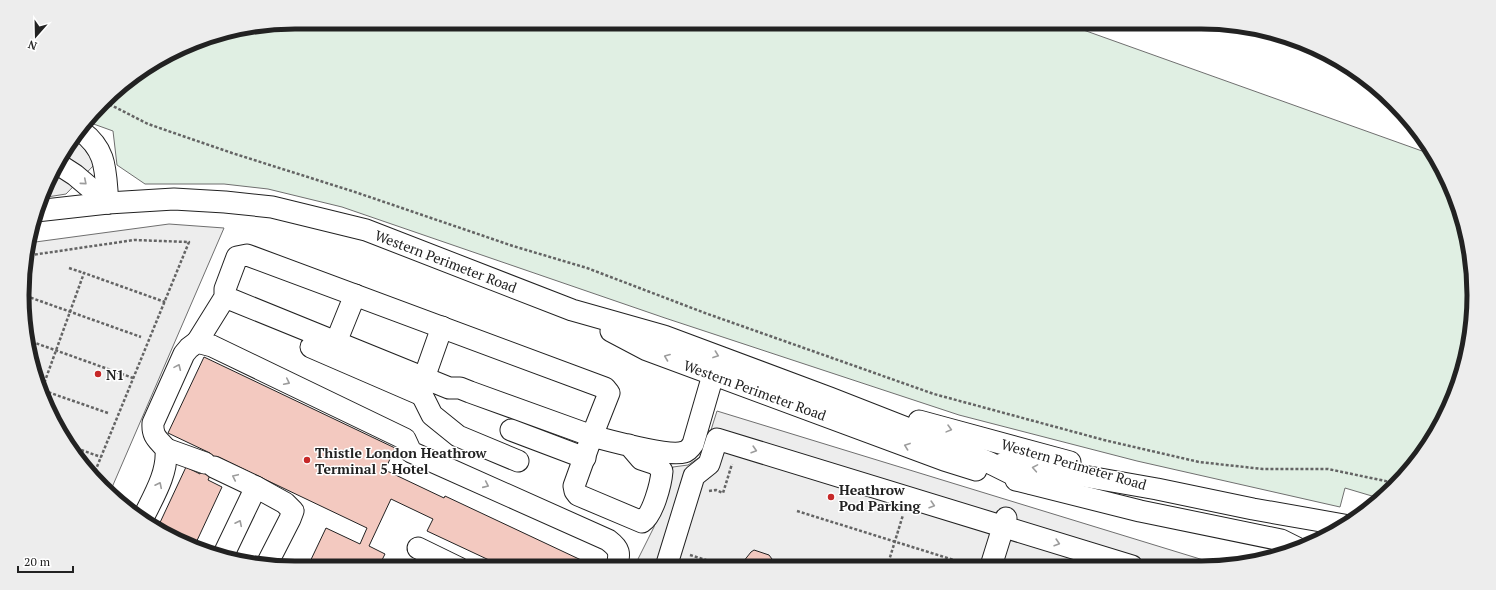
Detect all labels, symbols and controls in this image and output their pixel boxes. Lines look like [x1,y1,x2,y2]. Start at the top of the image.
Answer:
north arrow [16,16,56,56]
text: N [26,37,39,53]
one-way arrow [79,178,86,185]
street label: Western Perimeter Road [372,225,520,297]
one-way arrow [712,351,719,359]
one-way arrow [664,354,671,362]
street label: Western Perimeter Road [681,355,829,425]
one-way arrow [173,363,181,371]
place label: N1 [106,365,125,384]
marker: N1 [93,369,103,379]
one-way arrow [282,377,290,385]
one-way arrow [945,424,952,433]
street label: Western Perimeter Road [999,434,1149,494]
place label: Thistle London Heathrow Terminal 5 Hotel [315,443,488,478]
one-way arrow [904,443,911,451]
one-way arrow [751,446,758,454]
marker: Thistle London Heathrow Terminal 5 Hotel [302,455,312,465]
one-way arrow [1032,464,1038,472]
one-way arrow [231,474,239,482]
one-way arrow [481,480,489,488]
place label: Heathrow Pod Parking [839,480,922,515]
one-way arrow [154,481,162,489]
marker: Heathrow Pod Parking [826,492,836,502]
one-way arrow [929,500,936,509]
one-way arrow [234,519,242,527]
one-way arrow [1053,538,1060,547]
scale bar [18,548,73,574]
text: 20 m [24,554,51,569]

